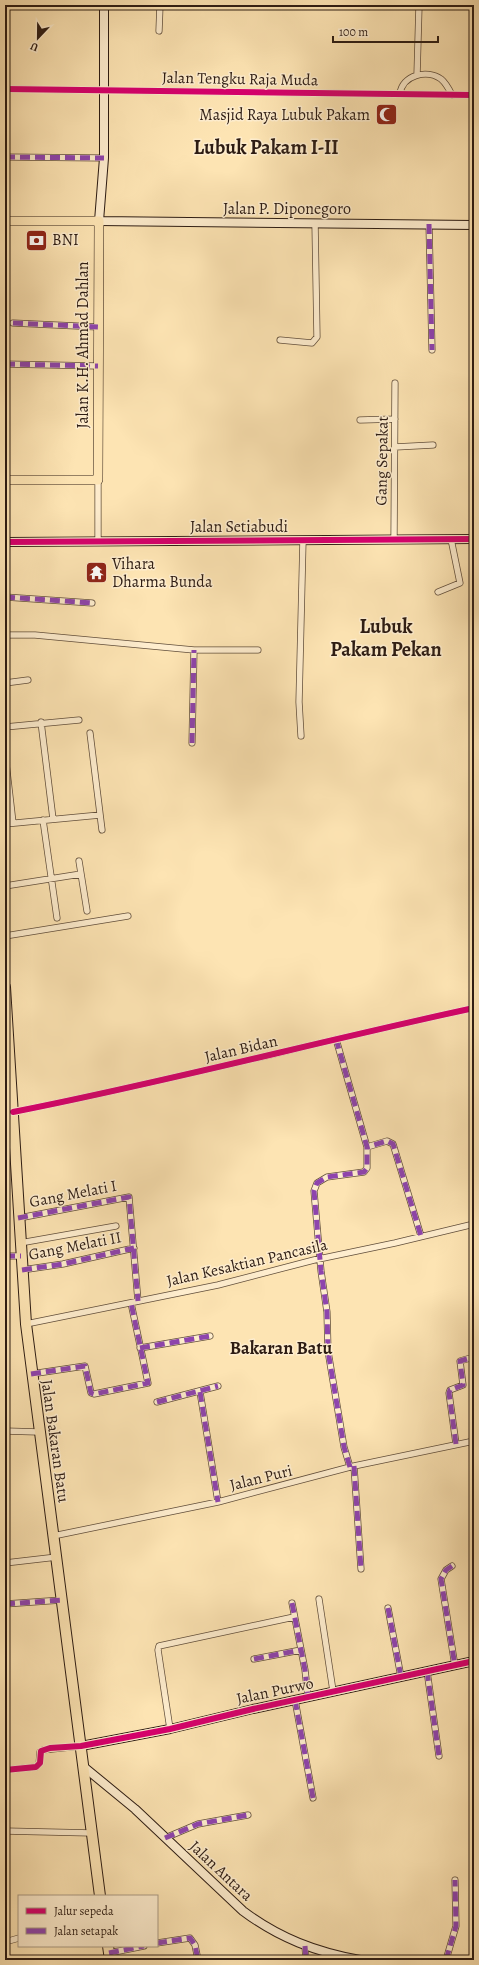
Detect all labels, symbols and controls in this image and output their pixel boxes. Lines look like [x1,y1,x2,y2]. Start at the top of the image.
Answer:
north arrow [18,18,58,58]
scale bar [333,18,438,44]
text: 100 m [339,24,368,40]
text: U [28,38,41,55]
street label: Jalan Tengku Raja Muda [162,67,319,91]
mosque icon: Masjid Raya Lubuk Pakam [373,102,399,128]
place label: Masjid Raya Lubuk Pakam [199,104,370,126]
district label: Lubuk Pakam I-II [193,134,339,161]
street label: Jalan P. Diponegoro [223,198,351,220]
bank icon: BNI [23,227,49,253]
place label: BNI [52,229,79,251]
street label: Jalan K.H. Ahmad Dahlan [72,261,94,429]
street label: Gang Sepakat [370,416,394,506]
street label: Jalan Setiabudi [190,516,288,538]
place label: Vihara Dharma Bunda [111,553,213,593]
temple icon: Vihara Dharma Bunda [84,560,110,586]
district label: Lubuk Pakam Pekan [330,613,442,663]
street label: Jalan Bidan [202,1030,280,1068]
street label: Gang Melati I [28,1175,118,1213]
street label: Gang Melati II [27,1226,123,1266]
street label: Jalan Kesaktian Pancasila [164,1234,330,1292]
district label: Bakaran Batu [230,1336,332,1360]
street label: Jalan Bakaran Batu [35,1378,75,1504]
street label: Jalan Puri [227,1460,295,1496]
street label: Jalan Purwo [234,1672,316,1710]
street label: Jalan Antara [184,1836,258,1907]
legend [18,1895,158,1947]
text: Jalur sepeda [54,1903,114,1919]
text: Jalan setapak [54,1923,118,1939]

